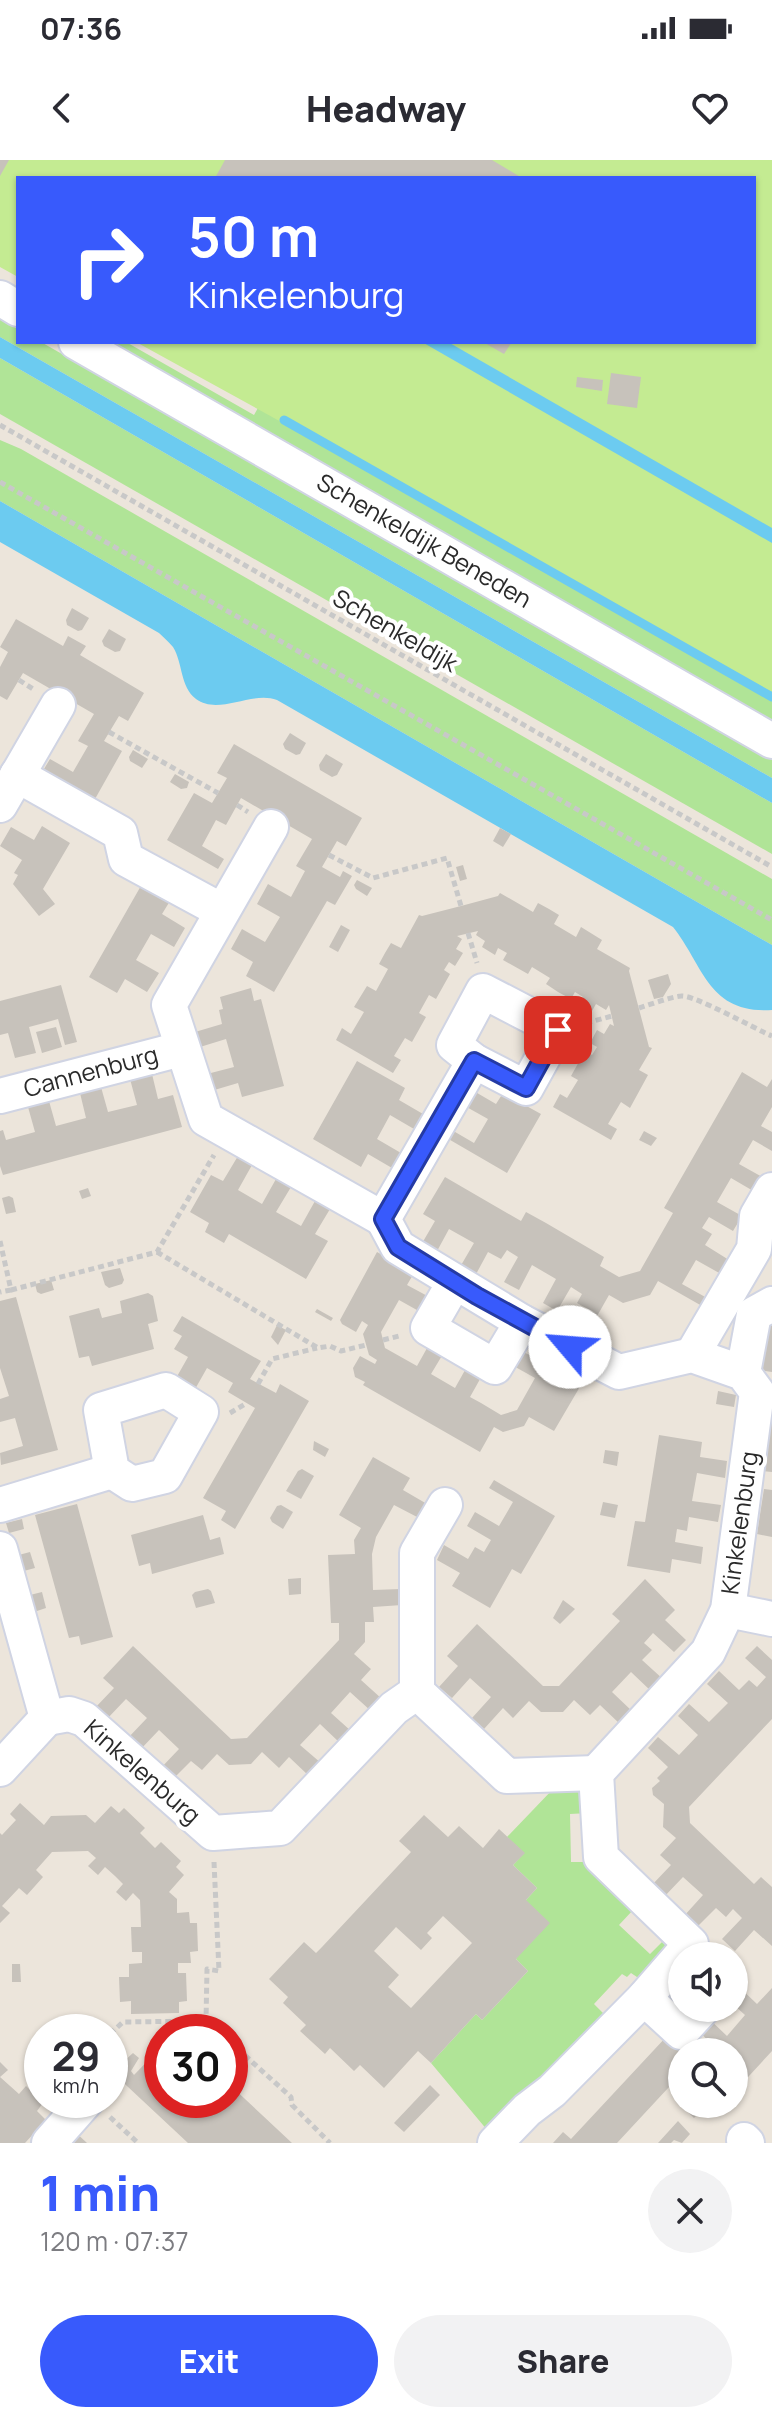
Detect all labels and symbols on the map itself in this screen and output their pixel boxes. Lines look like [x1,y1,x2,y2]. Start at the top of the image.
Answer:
street label: Schenkeldijk Beneden [311,465,538,615]
street label: Schenkeldijk [327,581,465,679]
pin [524,996,592,1064]
street label: Cannenburg [20,1037,161,1104]
position arrow [528,1305,612,1389]
street label: Kinkelenburg [712,1449,765,1596]
street label: Kinkelenburg [78,1711,208,1831]
speed limit sign: 30 [144,2014,248,2118]

